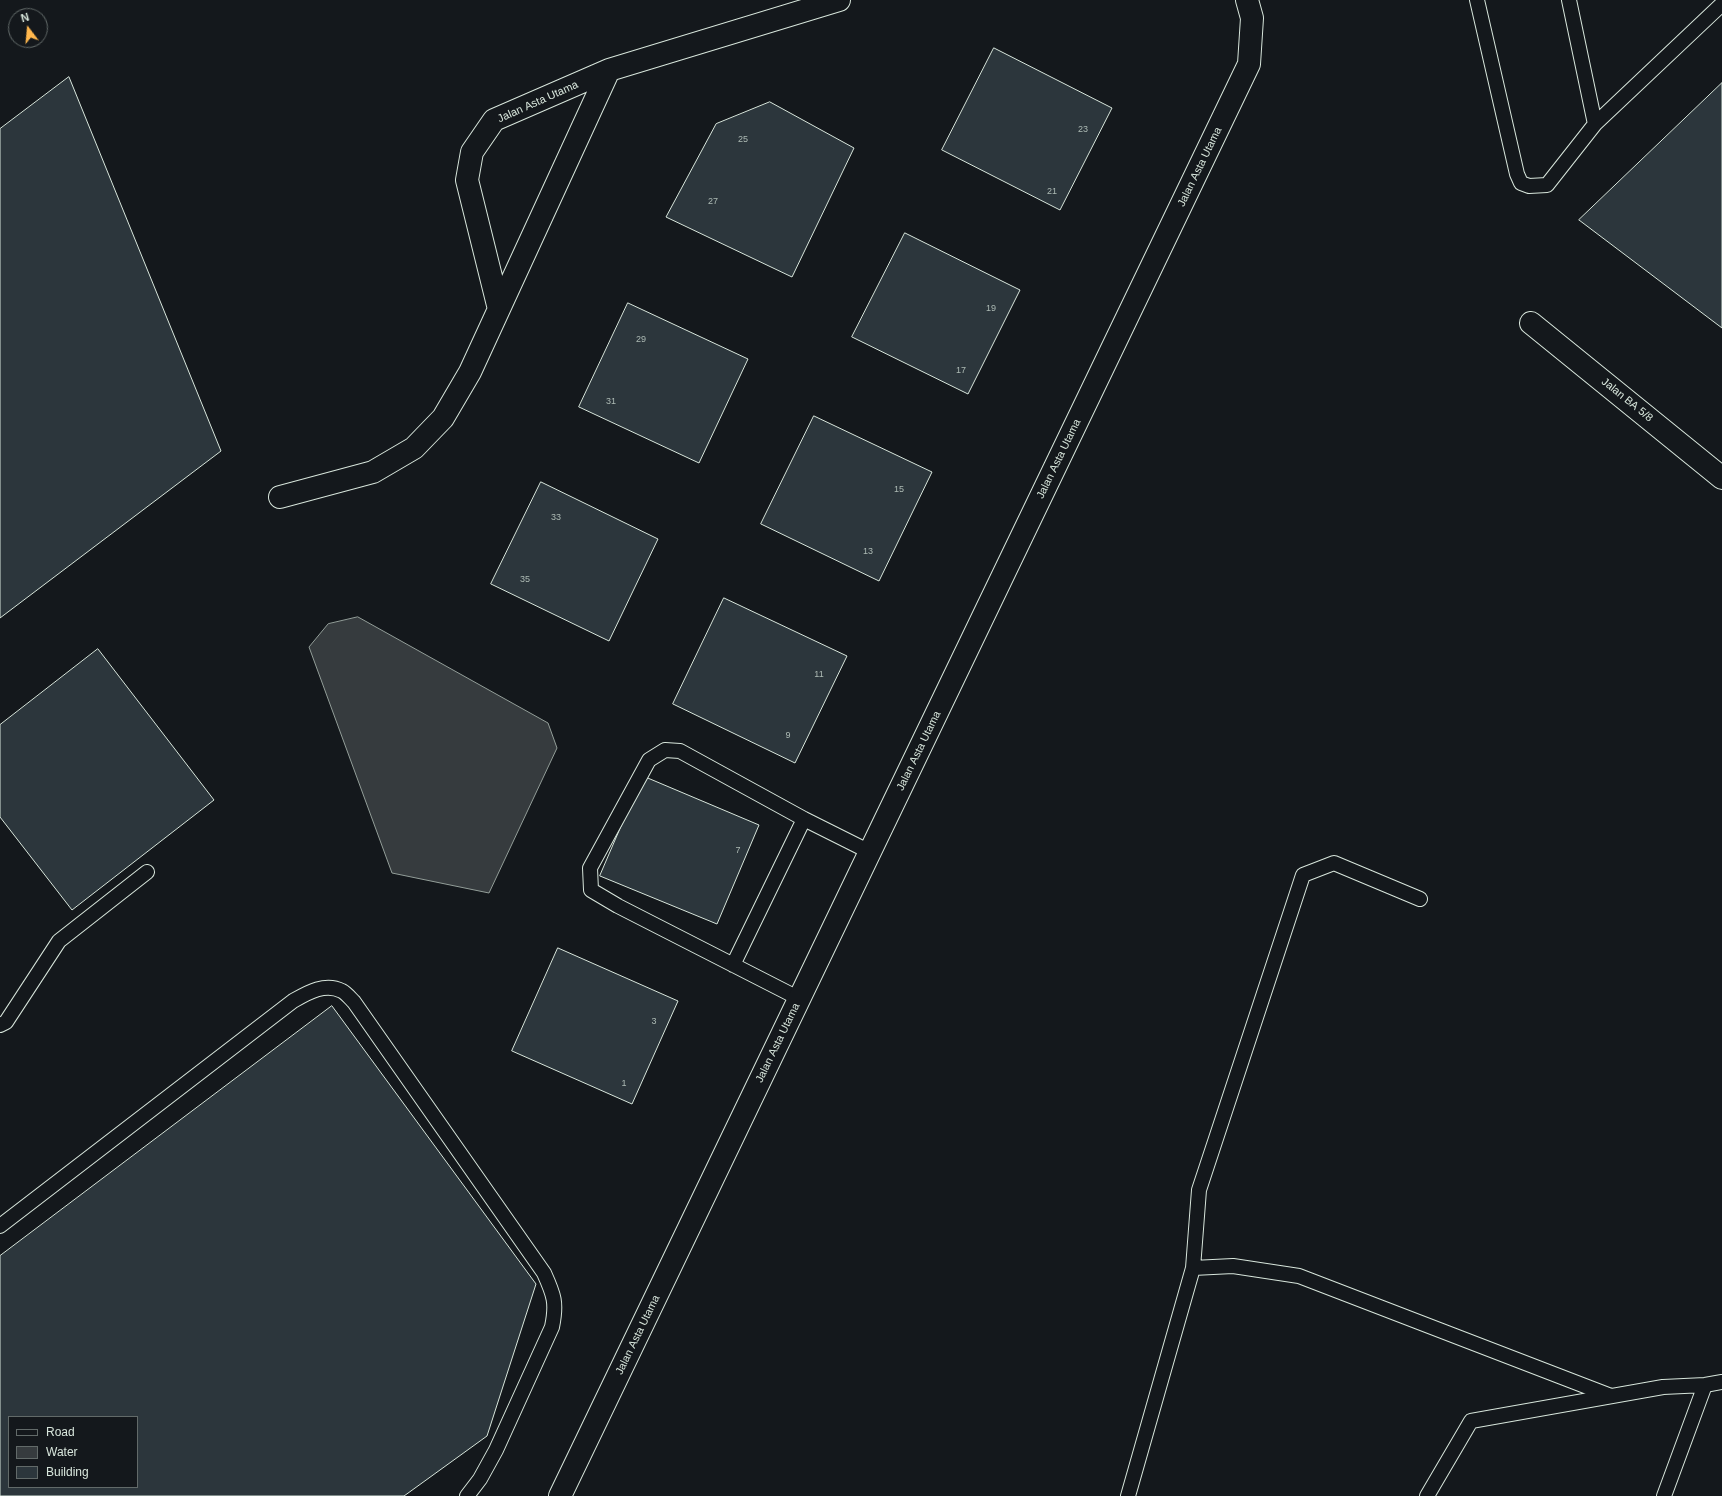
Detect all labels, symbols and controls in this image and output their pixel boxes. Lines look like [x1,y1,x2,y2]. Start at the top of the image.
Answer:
north arrow [8,8,48,48]
text: N [19,11,30,24]
street label: Jalan Asta Utama [496,78,580,126]
house number: 23 [1078,125,1088,135]
street label: Jalan Asta Utama [1175,125,1225,209]
house number: 25 [738,135,748,145]
house number: 21 [1047,187,1057,197]
house number: 27 [708,197,718,207]
house number: 19 [986,304,996,314]
house number: 29 [636,335,646,345]
house number: 17 [956,366,966,376]
street label: Jalan BA 5/8 [1599,375,1655,425]
house number: 31 [606,397,616,407]
street label: Jalan Asta Utama [1034,417,1084,501]
house number: 15 [894,485,904,495]
house number: 33 [551,513,561,523]
house number: 13 [863,547,873,557]
house number: 35 [520,575,530,585]
house number: 11 [814,670,824,680]
street label: Jalan Asta Utama [894,709,944,793]
house number: 9 [785,731,791,741]
house number: 7 [735,846,741,856]
street label: Jalan Asta Utama [753,1001,803,1085]
house number: 3 [651,1017,657,1027]
house number: 1 [621,1079,627,1089]
street label: Jalan Asta Utama [613,1293,663,1377]
legend [8,1416,138,1488]
text: Road [46,1425,75,1439]
text: Water [46,1445,78,1459]
text: Building [46,1465,89,1479]

